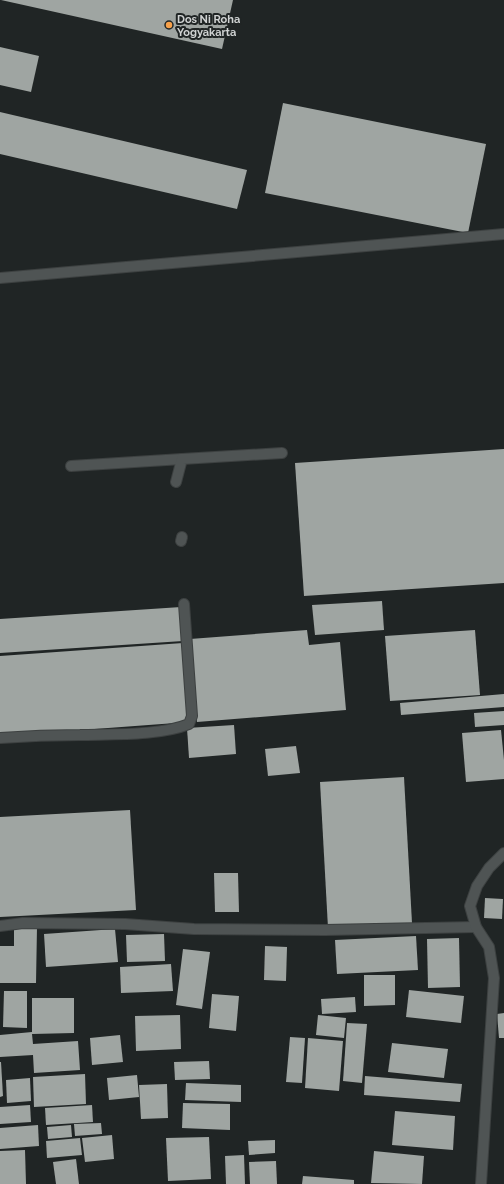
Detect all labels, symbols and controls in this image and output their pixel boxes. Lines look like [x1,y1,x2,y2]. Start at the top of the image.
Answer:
place label: Dos Ni Roha Yogyakarta [177,13,240,39]
marker: Dos Ni Roha Yogyakarta [164,20,174,30]

